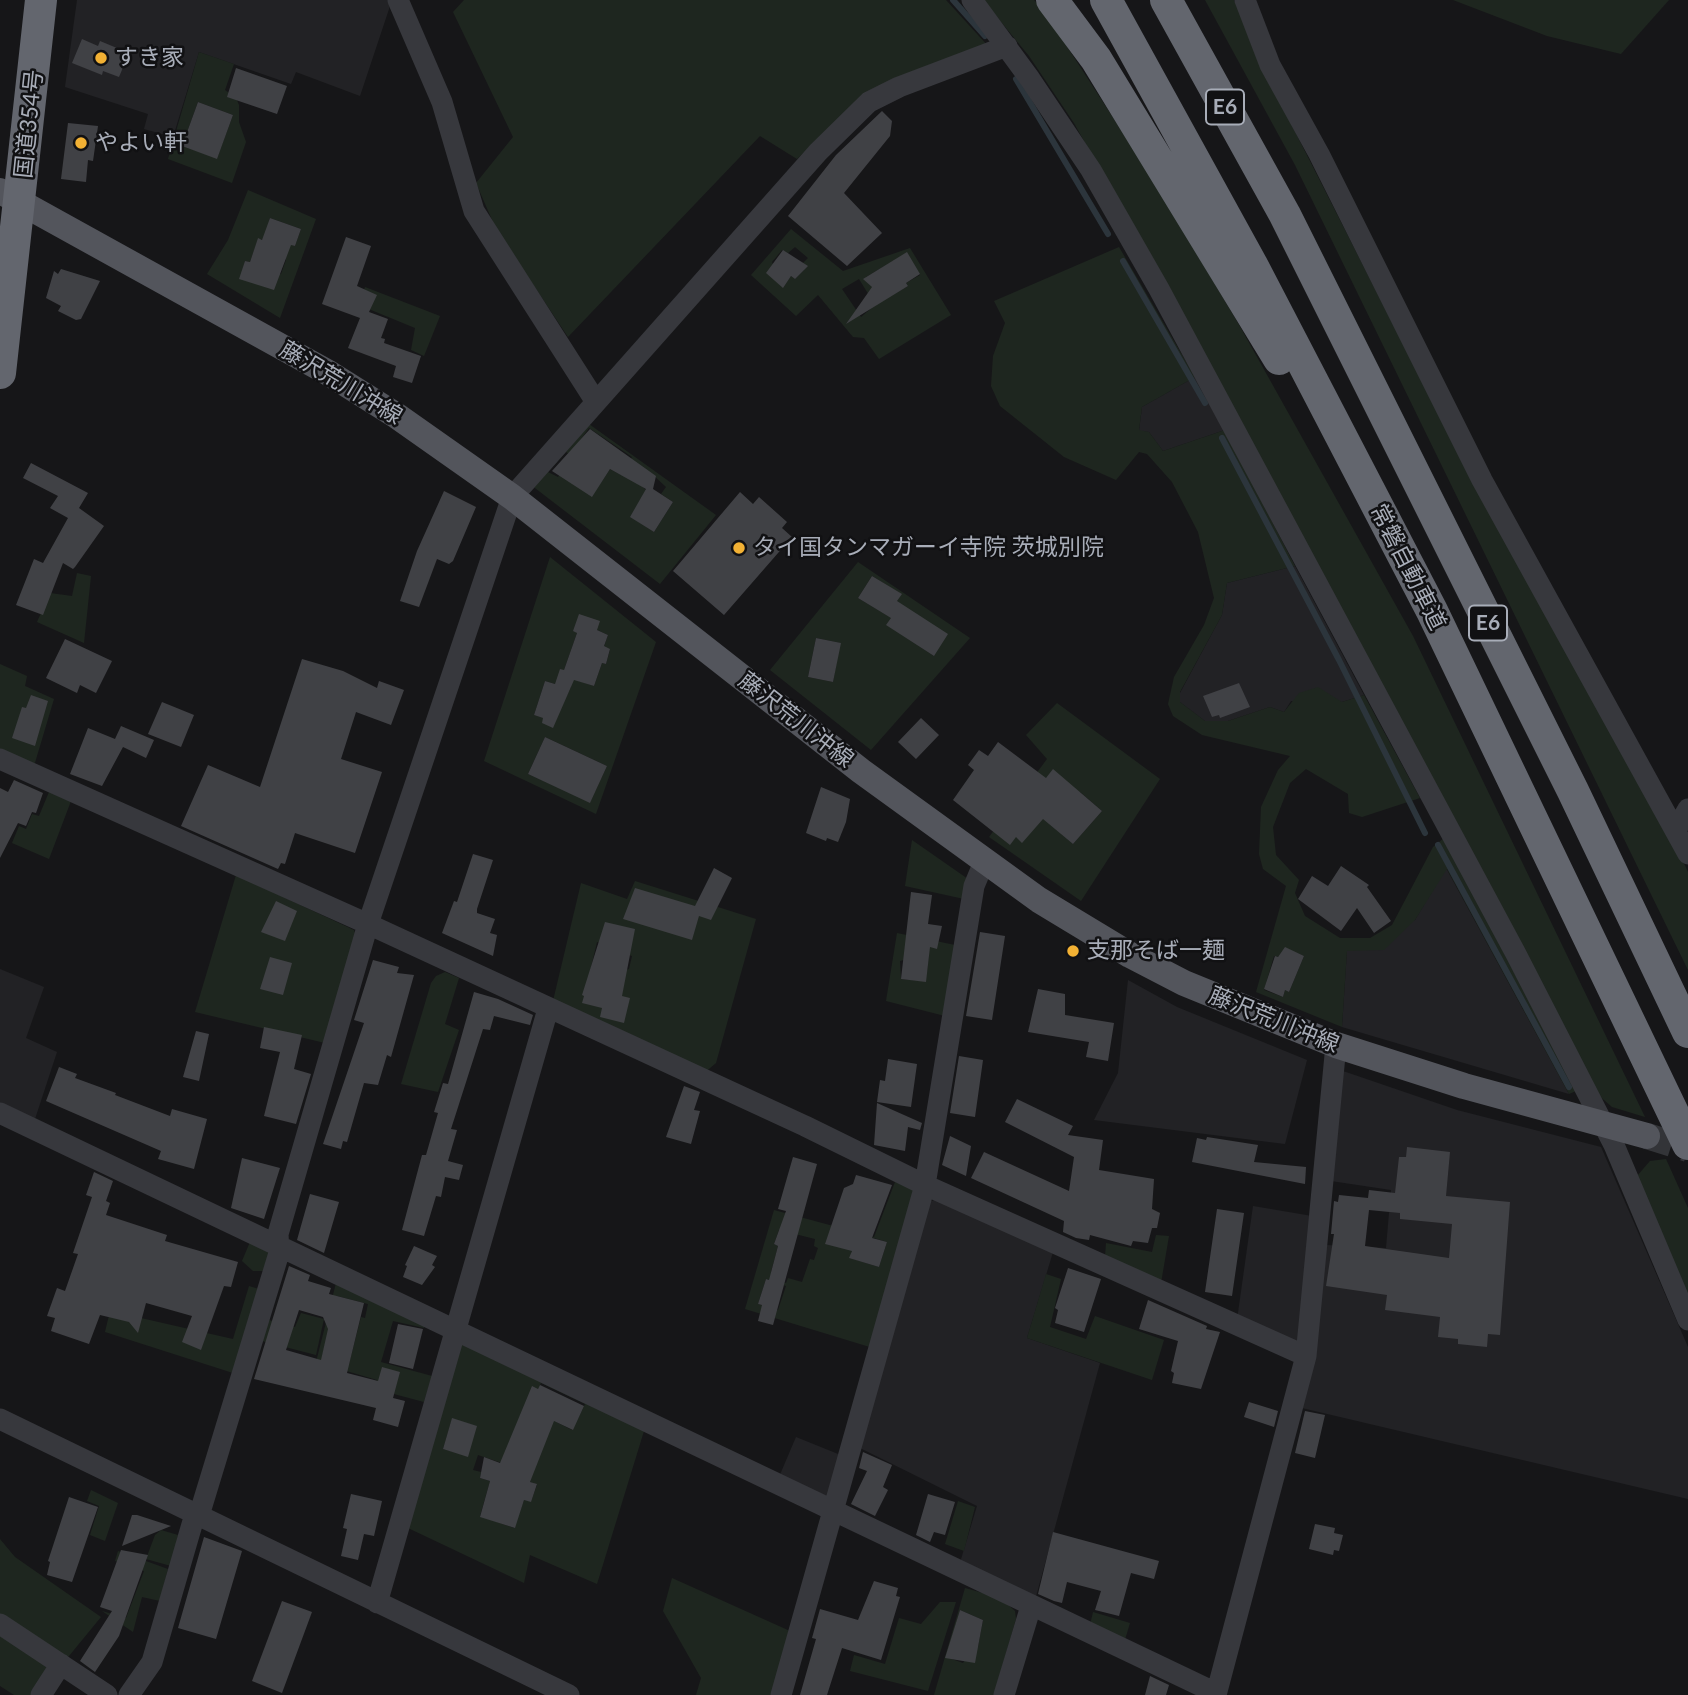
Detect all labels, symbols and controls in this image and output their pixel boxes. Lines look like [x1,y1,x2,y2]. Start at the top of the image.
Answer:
place label: すき家 [115,44,184,72]
marker: すき家 [93,50,109,66]
street label: 国道354号 [10,68,48,180]
road number: E6 [1206,90,1244,124]
place label: やよい軒 [95,129,187,157]
marker: やよい軒 [73,135,89,151]
street label: 藤沢荒川沖線 [275,336,407,430]
street label: 常磐自動車道 [1364,499,1452,635]
place label: タイ国タンマガーイ寺院 茨城別院 [753,534,1104,562]
marker: タイ国タンマガーイ寺院 茨城別院 [731,540,747,556]
road number: E6 [1469,606,1507,640]
street label: 藤沢荒川沖線 [733,667,859,773]
place label: 支那そば一麺 [1087,937,1225,965]
marker: 支那そば一麺 [1065,943,1081,959]
street label: 藤沢荒川沖線 [1205,981,1343,1059]

